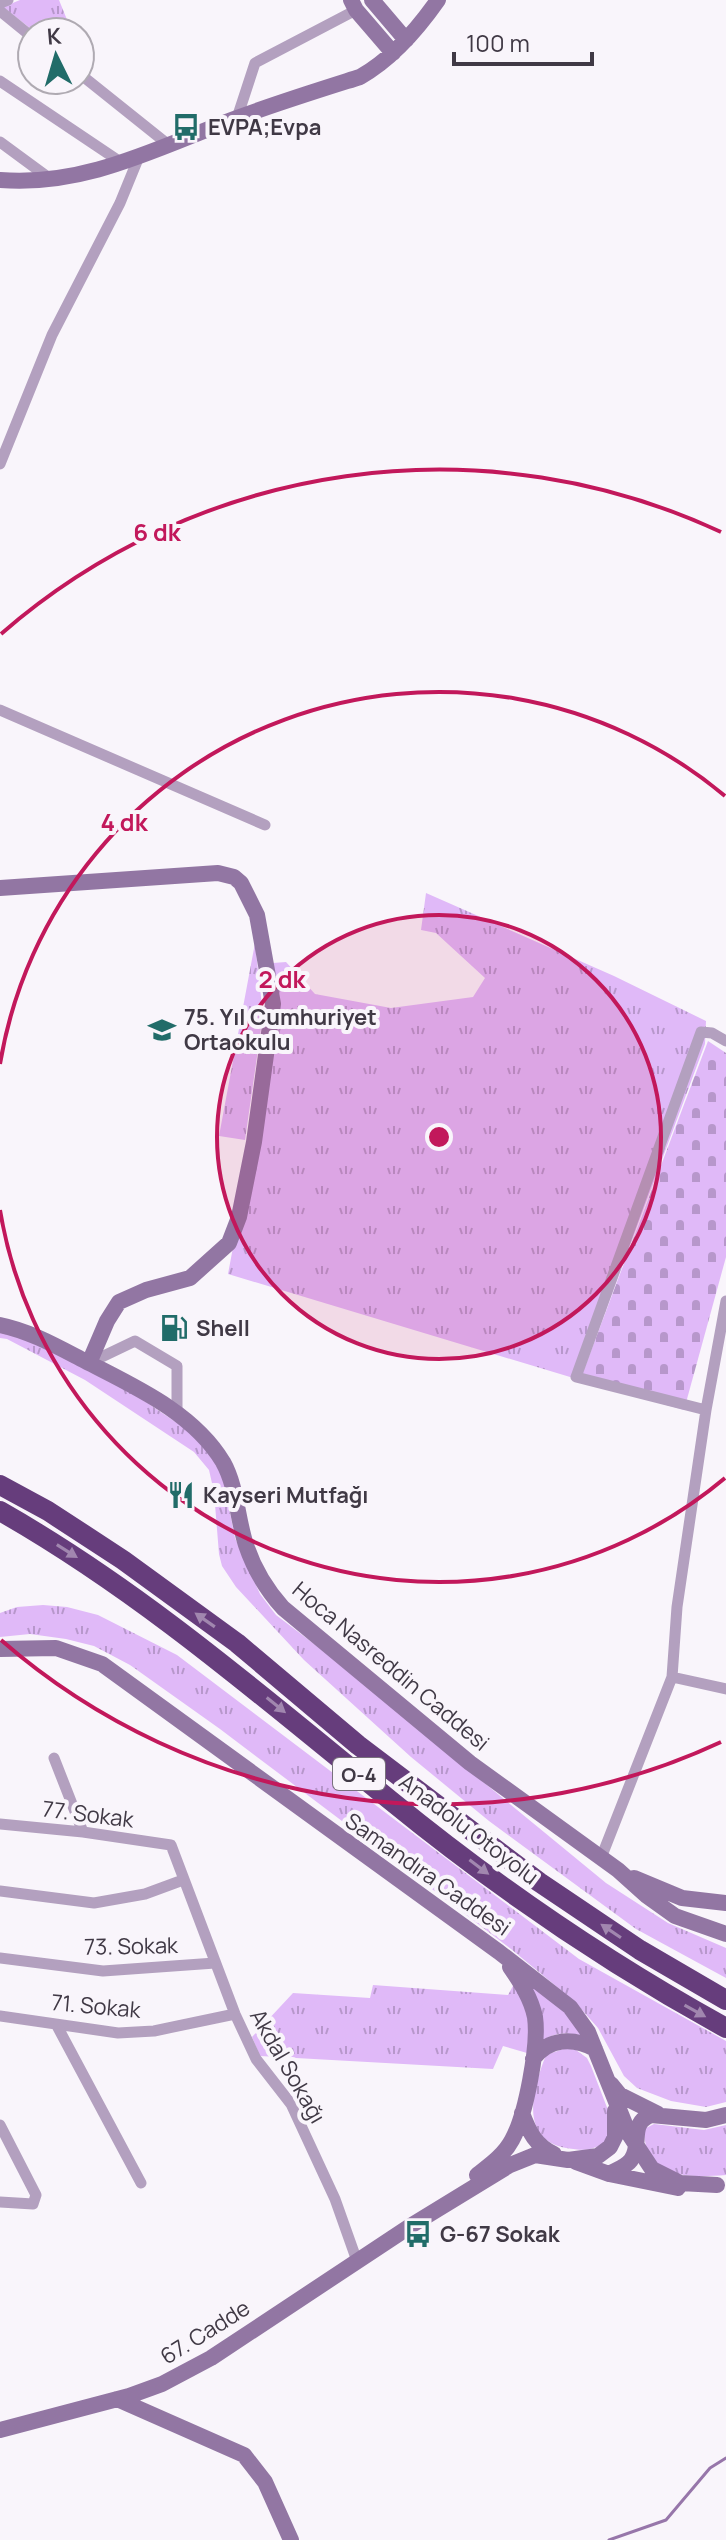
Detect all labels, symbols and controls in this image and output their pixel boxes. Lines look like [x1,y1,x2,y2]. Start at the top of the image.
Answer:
north arrow [16,16,96,96]
scale bar [454,16,592,66]
text: K [46,20,63,52]
text: 100 m [466,26,530,59]
bus stop icon: EVPA;Evpa [171,112,201,142]
place label: EVPA;Evpa [208,112,321,142]
text: 6 dk [133,515,182,548]
text: 4 dk [100,805,149,838]
text: 2 dk [259,962,306,995]
place label: 75. Yıl Cumhuriyet Ortaokulu [184,1002,377,1057]
school or university icon: 75. Yıl Cumhuriyet Ortaokulu [147,1015,177,1045]
centre of rings [425,1123,453,1151]
fuel station icon: Shell [159,1313,189,1343]
place label: Shell [196,1313,250,1343]
restaurant icon: Kayseri Mutfağı [166,1480,196,1510]
place label: Kayseri Mutfağı [203,1480,369,1510]
one-way arrow [56,1544,77,1559]
street label: Hoca Nasreddin Caddesi [286,1575,496,1757]
one-way arrow [194,1612,216,1628]
one-way arrow [266,1696,286,1713]
road number: O-4 [333,1758,385,1790]
street label: Anadolu Otoyolu [393,1767,545,1891]
street label: 77. Sokak [41,1794,136,1835]
street label: Samandıra Caddesi [339,1806,517,1942]
one-way arrow [469,1859,489,1875]
one-way arrow [601,1924,622,1939]
street label: 73. Sokak [84,1930,179,1962]
street label: 71. Sokak [50,1987,143,2025]
street label: Akdal Sokağı [243,2003,333,2129]
one-way arrow [684,2004,707,2018]
bus stop icon: G-67 Sokak [403,2219,433,2249]
place label: G-67 Sokak [440,2219,561,2249]
street label: 67. Cadde [155,2293,256,2371]

